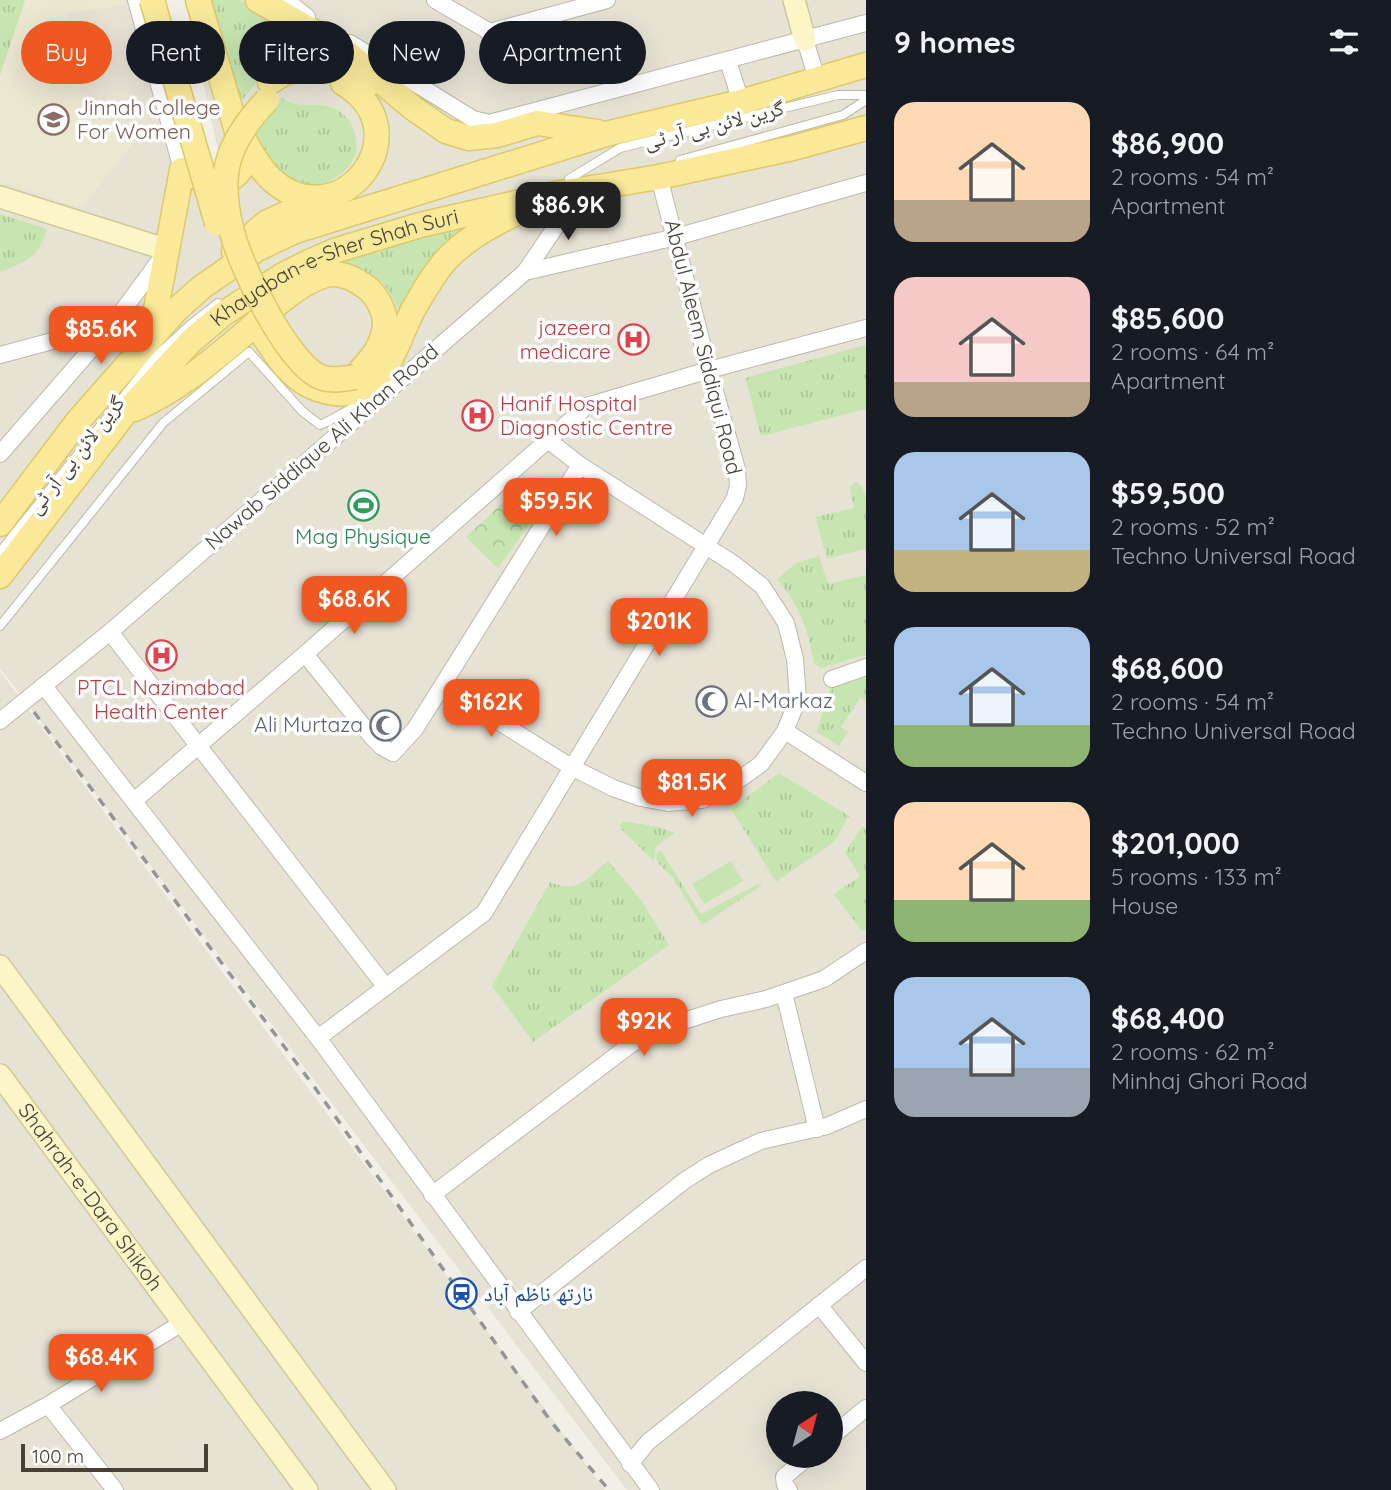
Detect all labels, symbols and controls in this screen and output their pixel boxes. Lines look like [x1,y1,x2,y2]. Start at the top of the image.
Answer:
chip: Buy [21,21,112,84]
chip: Rent [126,21,225,84]
chip: Filters [239,21,354,84]
chip: New [368,21,465,84]
chip: Apartment [479,21,646,84]
text: 9 homes [894,23,1016,61]
icon: filters [1325,23,1363,61]
place label: Jinnah College For Women [77,94,220,144]
street label: گرین لائن بی آر ٹی [641,94,787,155]
school or university icon: Jinnah College For Women [37,103,71,137]
text: $86,900 [1111,124,1224,162]
icon: home [950,130,1034,214]
text: 2 rooms · 54 m² [1111,162,1274,191]
pin: $86.9K [511,182,625,242]
text: $86.9K [532,190,604,219]
text: Apartment [1111,191,1225,220]
street label: Khayaban-e-Sher Shah Suri [204,203,461,331]
street label: Abdul Aleem Siddiqui Road [660,217,748,477]
text: $85,600 [1111,299,1224,337]
icon: home [950,305,1034,389]
pin: $85.6K [44,306,158,366]
text: $85.6K [65,314,137,343]
place label: jazeera medicare [520,314,611,364]
hospital icon: jazeera medicare [617,323,651,357]
text: 2 rooms · 64 m² [1111,337,1274,366]
street label: Nawab Siddique Ali Khan Road [199,338,443,555]
text: Apartment [1111,366,1225,395]
street label: گرین لائن بی آر ٹی [21,390,131,520]
place label: Hanif Hospital Diagnostic Centre [500,390,673,440]
hospital icon: Hanif Hospital Diagnostic Centre [460,399,494,433]
text: $59,500 [1111,474,1225,512]
pin: $59.5K [499,478,613,538]
icon: home [950,480,1034,564]
text: $59.5K [519,486,593,515]
sports icon: Mag Physique [346,488,380,522]
text: 2 rooms · 52 m² [1111,512,1275,541]
place label: Mag Physique [295,523,431,549]
text: Techno Universal Road [1111,541,1356,570]
pin: $68.6K [297,576,411,636]
text: $68.6K [318,584,390,613]
pin: $201K [610,598,708,658]
text: $201K [627,606,691,635]
hospital icon: PTCL Nazimabad Health Center [144,639,178,673]
text: $68,600 [1111,649,1224,687]
icon: home [950,655,1034,739]
place label: PTCL Nazimabad Health Center [77,674,245,724]
pin: $162K [442,680,540,739]
mosque icon: Al-Markaz [694,684,728,718]
text: $162K [459,687,523,716]
place label: Al-Markaz [734,687,833,713]
text: 2 rooms · 54 m² [1111,687,1274,716]
mosque icon: Ali Murtaza [369,708,403,742]
place label: Ali Murtaza [254,711,363,737]
text: Techno Universal Road [1111,716,1356,745]
pin: $81.5K [635,760,749,819]
text: $81.5K [657,767,727,796]
text: $201,000 [1111,824,1240,862]
icon: home [950,830,1034,914]
text: 5 rooms · 133 m² [1111,862,1282,891]
text: House [1111,891,1178,920]
pin: $92K [603,998,685,1058]
text: $68,400 [1111,999,1225,1037]
icon: home [950,1005,1034,1089]
text: $92K [617,1006,671,1035]
text: 2 rooms · 62 m² [1111,1037,1275,1066]
text: Minhaj Ghori Road [1111,1066,1308,1095]
street label: Shahrah-e-Dara Shikoh [13,1098,169,1296]
station icon: نارتھ ناظم آباد [444,1277,478,1311]
place label: نارتھ ناظم آباد [484,1280,593,1308]
pin: $68.4K [44,1334,158,1394]
text: $68.4K [65,1342,137,1371]
north arrow [766,1391,844,1468]
map controls [766,1391,843,1468]
scale bar [21,1441,208,1473]
text: 100 m [32,1444,84,1468]

